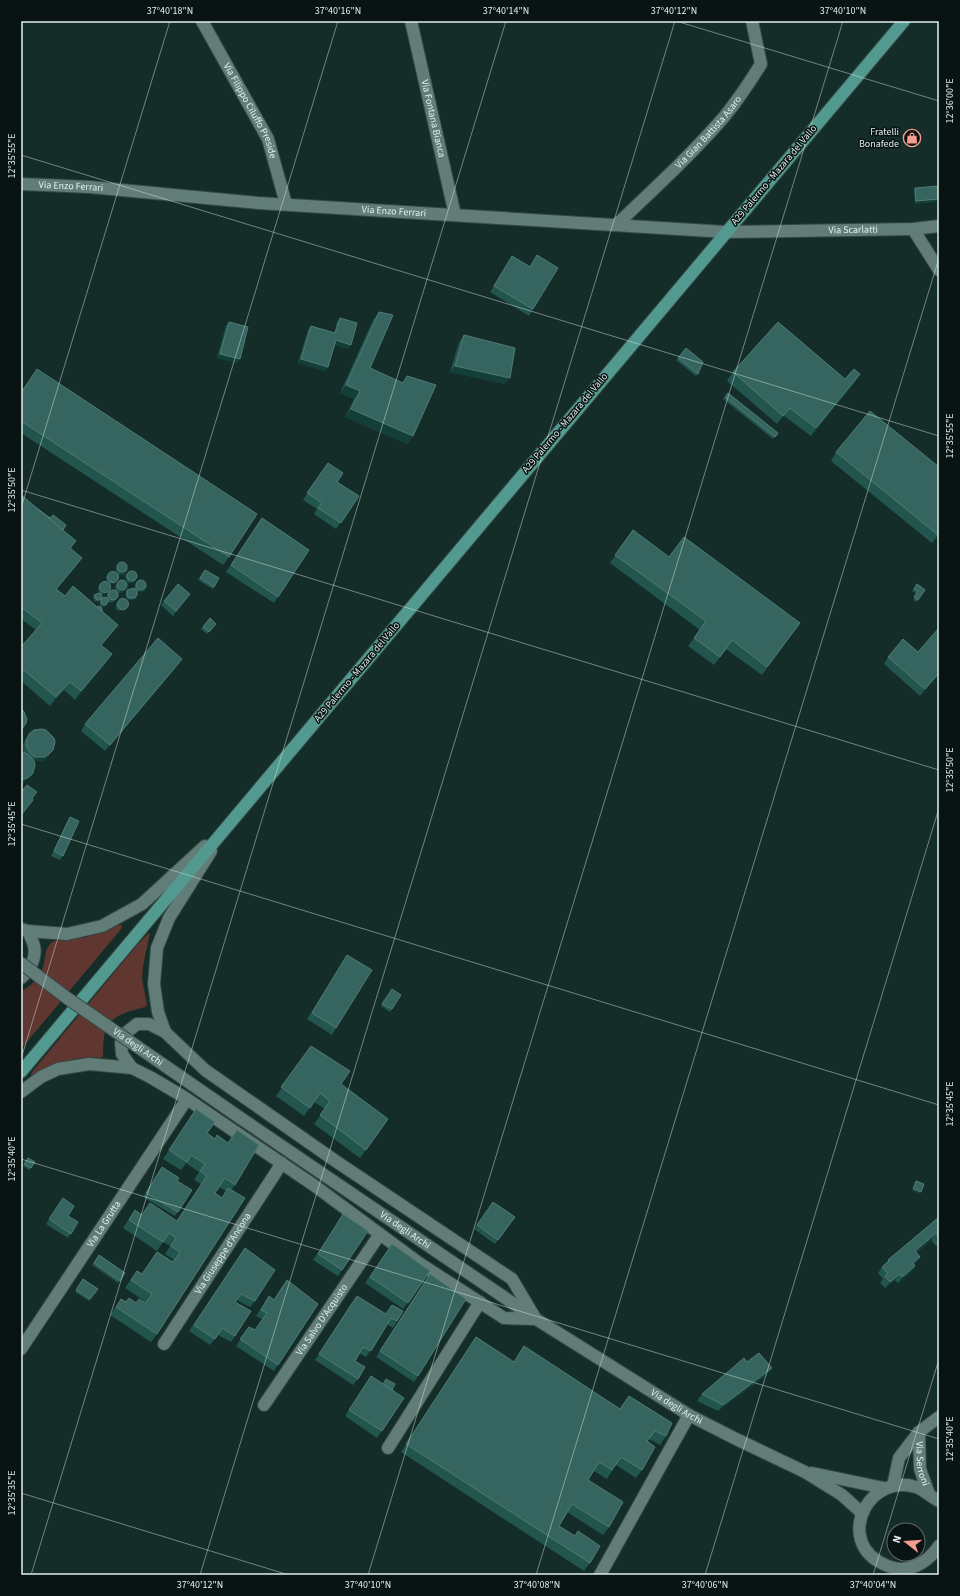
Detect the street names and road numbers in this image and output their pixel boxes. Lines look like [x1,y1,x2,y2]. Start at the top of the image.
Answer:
street label: Via Filippo Ciluffo Preside [220,60,280,160]
street label: Via Fontana Bianca [417,78,449,159]
street label: Via Gian Battista Asaro [672,93,745,172]
street label: A29 Palermo - Mazara del Vallo [728,122,820,228]
street label: Via Enzo Ferrari [38,178,104,195]
street label: Via Enzo Ferrari [361,202,427,220]
street label: Via Scarlatti [828,223,878,237]
street label: A29 Palermo - Mazara del Vallo [519,370,611,476]
street label: A29 Palermo - Mazara del Vallo [311,619,403,725]
street label: Via degli Archi [110,1025,166,1069]
street label: Via La Grutta [83,1198,124,1250]
street label: Via degli Archi [377,1208,433,1252]
street label: Via Giuseppe d'Ancona [191,1210,255,1297]
street label: Via Salvo D'Acquisto [293,1281,351,1358]
street label: Via degli Archi [648,1386,705,1428]
street label: Via Serroni [912,1441,933,1488]

